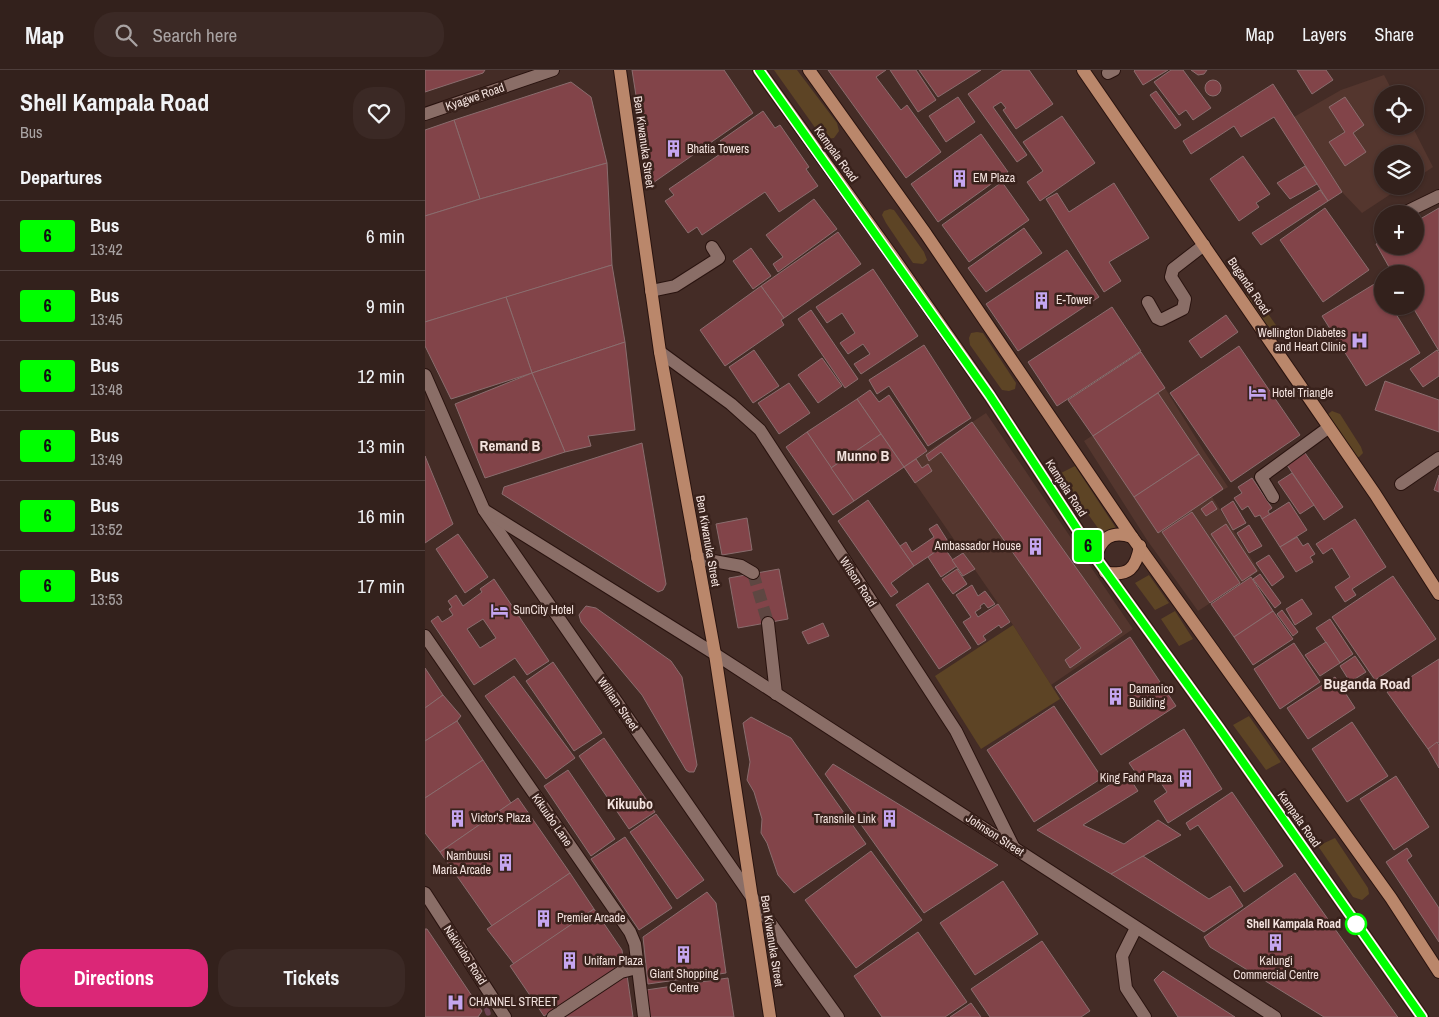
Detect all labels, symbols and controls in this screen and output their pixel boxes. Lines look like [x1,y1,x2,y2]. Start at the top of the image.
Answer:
search box [94,12,444,57]
text: Map [25,19,64,51]
icon: search [112,21,140,49]
text: Search here [152,22,237,48]
text: Map [1246,22,1274,47]
text: Layers [1302,22,1347,47]
text: Share [1375,22,1414,47]
street label: Kyagwe Road [443,79,507,115]
map controls [1374,85,1424,315]
button: locate [1374,85,1424,135]
text: Shell Kampala Road [20,86,209,118]
button: heart [353,87,405,139]
street label: Ben Kiwanuka Street [630,95,658,189]
text: Bus [20,121,43,143]
street label: Kampala Road [810,123,862,185]
building icon: Bhatia Towers [663,139,683,159]
place label: Bhatia Towers [687,141,749,157]
button: layers [1374,145,1424,195]
text: Departures [20,164,102,190]
building icon: EM Plaza [949,168,969,188]
place label: EM Plaza [973,170,1016,186]
button: + [1374,205,1424,255]
text: Bus [90,212,119,238]
text: 6 [43,223,52,248]
text: 6 min [366,223,405,249]
text: 13:42 [90,238,123,260]
street label: Buganda Road [1224,254,1274,318]
button: − [1374,265,1424,315]
text: Bus [90,282,119,308]
building icon: E-Tower [1032,290,1052,310]
place label: E-Tower [1056,292,1093,308]
text: 6 [43,293,52,318]
text: 9 min [366,293,405,319]
text: 13:45 [90,308,123,330]
place label: Wellington Diabetes and Heart Clinic [1258,325,1346,355]
hospital icon: Wellington Diabetes and Heart Clinic [1350,330,1370,350]
text: Bus [90,352,119,378]
text: 6 [43,363,52,388]
text: 12 min [357,363,405,389]
text: 13:48 [90,378,123,400]
hotel icon: Hotel Triangle [1248,383,1268,403]
place label: Hotel Triangle [1272,385,1333,401]
text: Bus [90,422,119,448]
text: 6 [43,433,52,458]
text: 13 min [357,433,405,459]
district label: Remand B [480,435,541,456]
district label: Munno B [837,445,889,466]
text: 13:49 [90,448,123,470]
street label: Kampala Road [1042,456,1090,520]
text: Bus [90,492,119,518]
street label: Ben Kiwanuka Street [692,494,724,588]
text: 6 [43,503,52,528]
text: 16 min [357,503,405,529]
text: 13:52 [90,518,123,540]
line badge: 6 [1072,530,1104,562]
text: 6 [1084,533,1092,558]
building icon: Ambassador House [1025,536,1045,556]
place label: Ambassador House [934,538,1021,554]
street label: Wilson Road [836,554,880,610]
text: Bus [90,562,119,588]
text: 6 [43,573,52,598]
text: 17 min [357,573,405,599]
text: 13:53 [90,588,123,610]
hotel icon: SunCity Hotel [489,600,509,620]
place label: SunCity Hotel [513,602,574,618]
district label: Buganda Road [1324,673,1410,694]
street label: William Street [594,674,642,734]
place label: Damanico Building [1129,681,1174,711]
building icon: Damanico Building [1105,686,1125,706]
building icon: King Fahd Plaza [1176,768,1196,788]
place label: King Fahd Plaza [1100,770,1173,786]
street label: Kampala Road [1274,788,1324,850]
street label: Kikuubo Lane [528,791,576,849]
district label: Kikuubo [607,795,653,813]
building icon: Victor's Plaza [447,808,467,828]
building icon: Transnile Link [880,809,900,829]
place label: Victor's Plaza [471,810,531,826]
street label: Johnson Street [963,810,1027,860]
place label: Transnile Link [814,811,876,827]
place label: Nambuusi Maria Arcade [432,848,491,878]
building icon: Nambuusi Maria Arcade [495,853,515,873]
street label: Ben Kiwanuka Street [757,894,787,988]
building icon: Premier Arcade [533,908,553,928]
place label: Premier Arcade [557,910,625,926]
marker: Shell Kampala Road [1345,913,1367,935]
place label: Shell Kampala Road [1246,916,1341,932]
street label: Nakivubo Road [440,922,490,988]
building icon: Kalungi Commercial Centre [1266,932,1286,952]
building icon: Giant Shopping Centre [674,945,694,965]
button: Directions [20,949,208,1007]
button: Tickets [218,949,405,1007]
building icon: Unifam Plaza [560,951,580,971]
place label: Unifam Plaza [584,953,644,969]
place label: Kalungi Commercial Centre [1233,953,1319,983]
place label: Giant Shopping Centre [650,966,719,996]
hospital icon: CHANNEL STREET [445,992,465,1012]
place label: CHANNEL STREET [469,994,557,1010]

